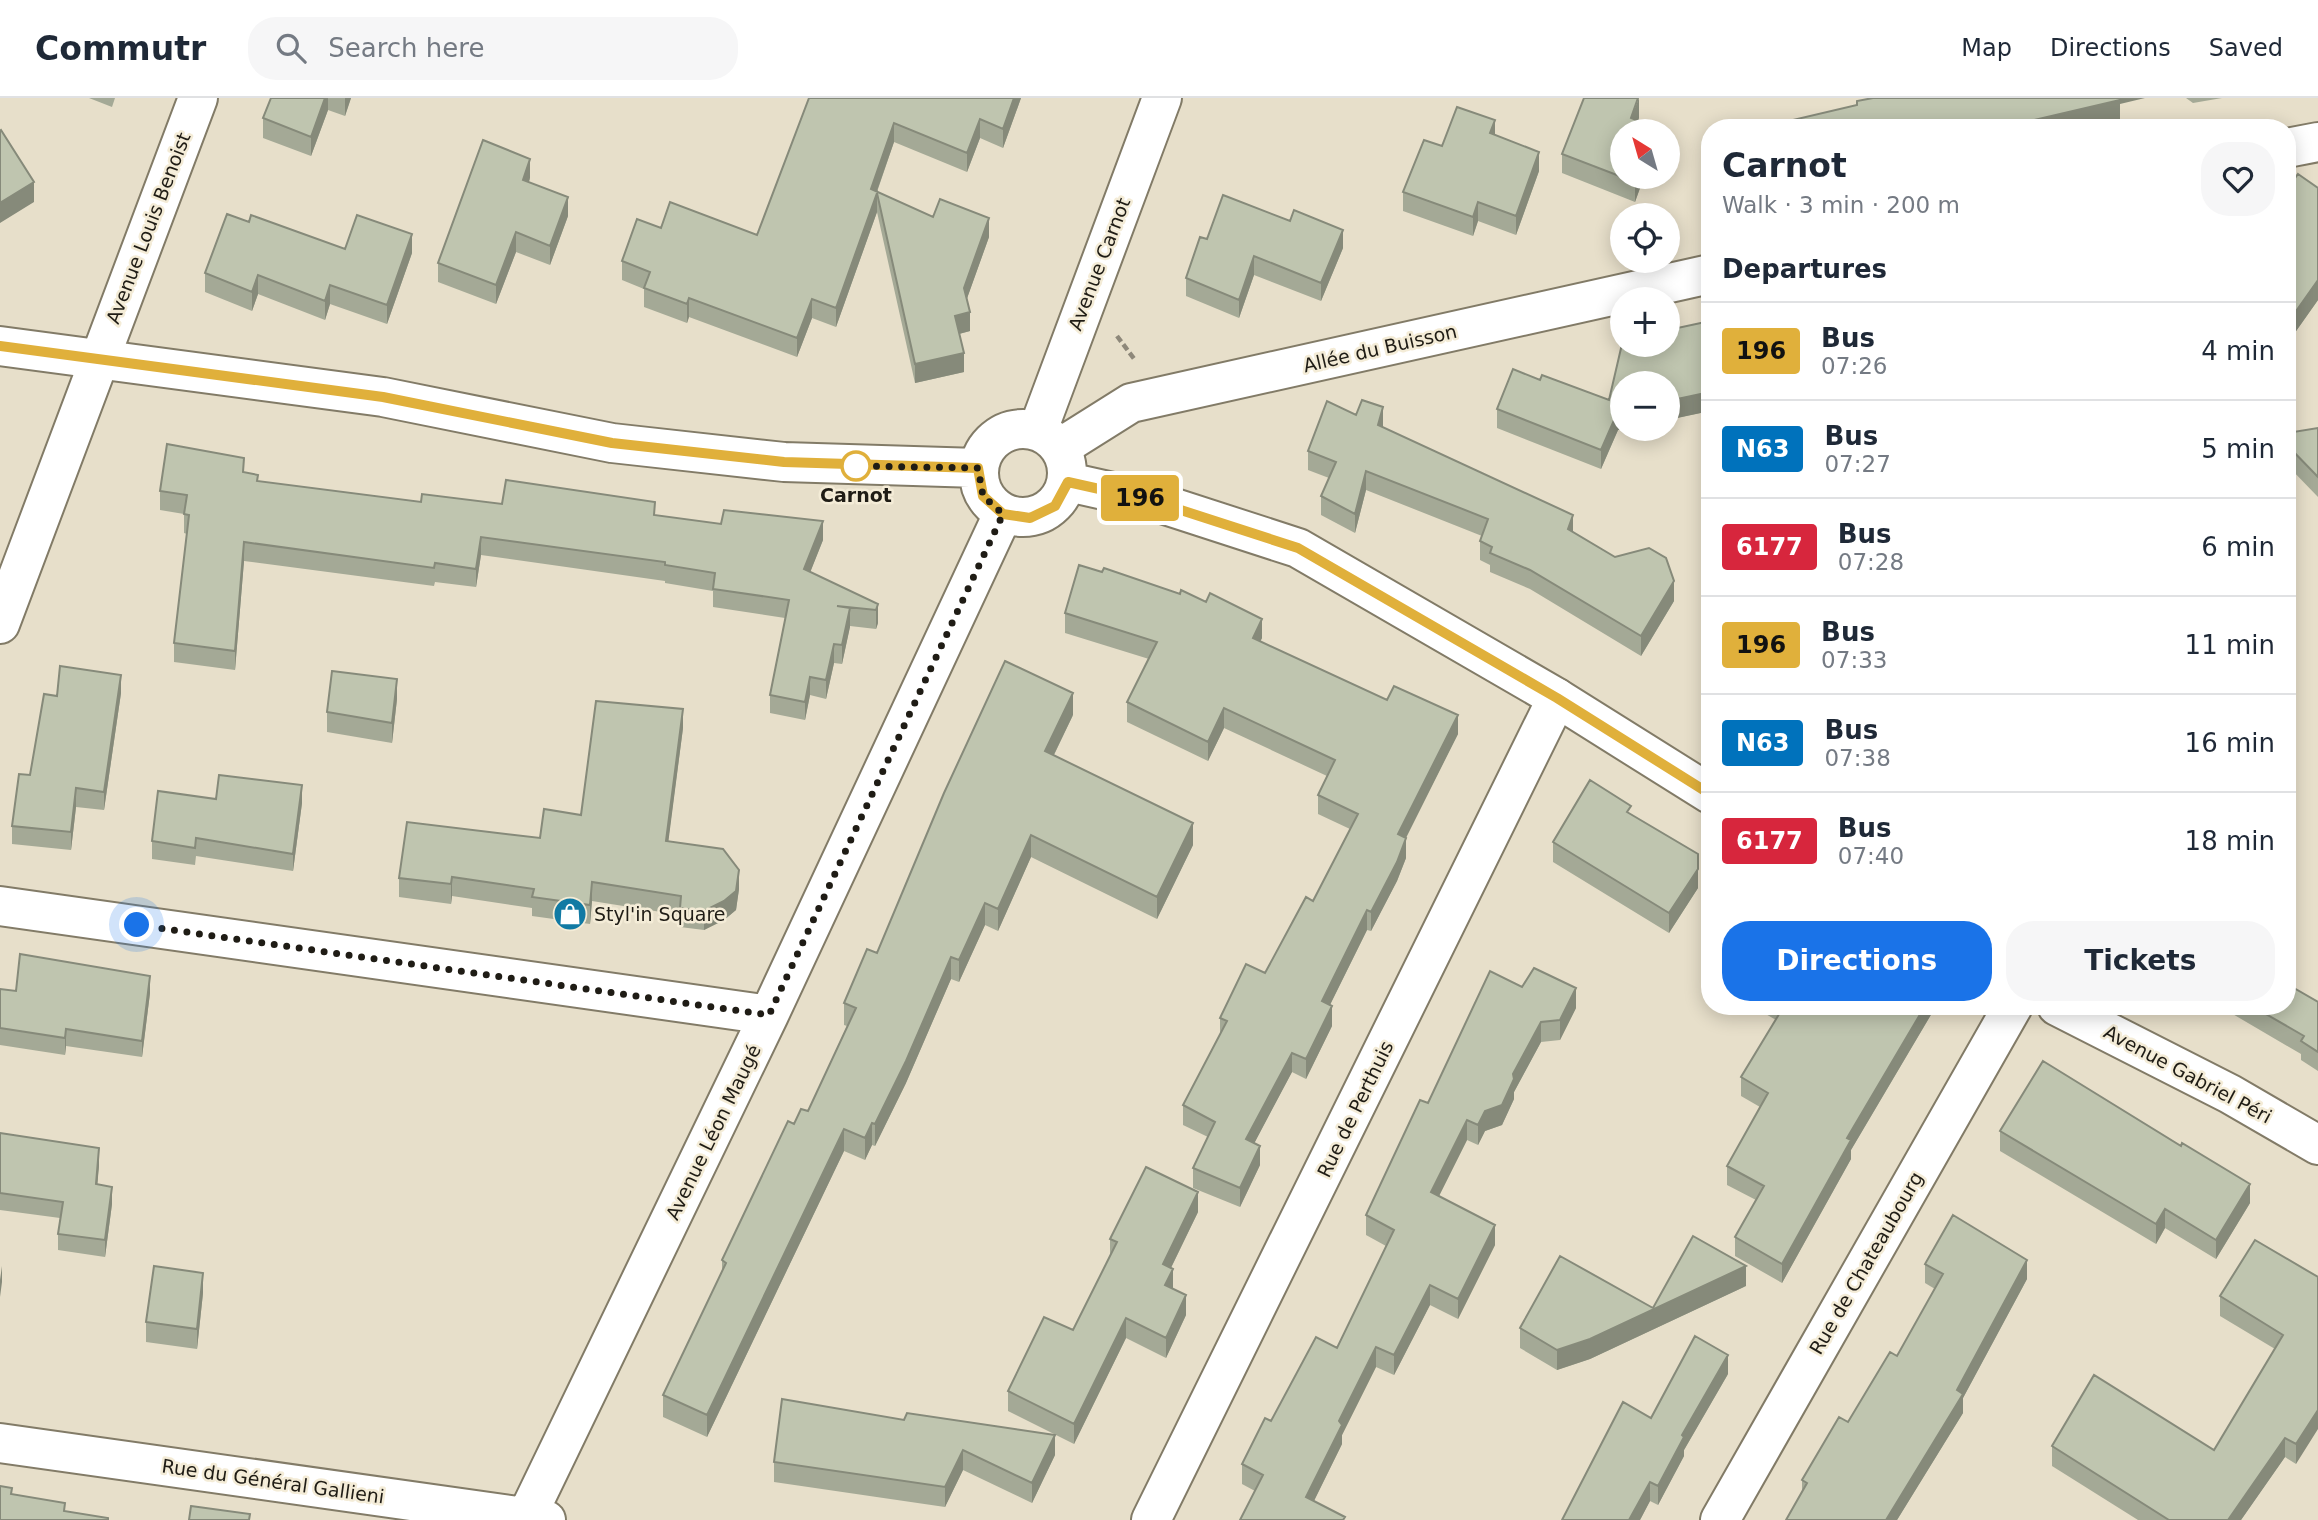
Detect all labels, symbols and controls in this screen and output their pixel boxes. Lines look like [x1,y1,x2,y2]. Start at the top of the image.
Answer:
search box [248,17,738,80]
text: Commutr [35,29,206,68]
icon: search [272,29,310,67]
text: Search here [328,33,484,63]
text: Map [1961,34,2012,62]
text: Directions [2050,34,2171,62]
text: Saved [2209,34,2283,62]
north arrow [1610,119,1680,189]
map controls [1610,119,1680,441]
street label: Avenue Louis Benoist [101,129,195,327]
button: heart [2201,142,2275,216]
text: Carnot [1722,146,1847,185]
text: Walk · 3 min · 200 m [1722,192,1960,218]
street label: Avenue Carnot [1064,195,1134,333]
button: locate [1610,203,1680,273]
text: Departures [1722,254,1887,284]
button: + [1610,287,1680,357]
street label: Allée du Buisson [1301,320,1459,376]
text: Bus [1821,323,1875,353]
text: 4 min [2201,336,2275,366]
text: 196 [1736,337,1786,365]
text: 07:26 [1821,353,1887,379]
button: − [1610,371,1680,441]
text: Bus [1824,421,1878,451]
text: 5 min [2201,434,2275,464]
text: N63 [1736,435,1789,463]
marker: Carnot [841,451,871,481]
text: 07:27 [1824,451,1891,477]
line badge: 196 [1100,475,1180,521]
place label: Carnot [820,484,892,506]
text: 196 [1115,484,1165,512]
text: Bus [1838,519,1892,549]
text: 6 min [2201,532,2275,562]
text: 6177 [1736,533,1803,561]
text: 07:28 [1838,549,1904,575]
text: Bus [1821,617,1875,647]
text: 11 min [2185,630,2275,660]
text: 196 [1736,631,1786,659]
text: 07:33 [1821,647,1887,673]
text: Bus [1824,715,1878,745]
text: 16 min [2185,728,2275,758]
text: N63 [1736,729,1789,757]
text: 07:38 [1824,745,1891,771]
text: Bus [1838,813,1892,843]
text: 18 min [2185,826,2275,856]
text: 6177 [1736,827,1803,855]
text: 07:40 [1838,843,1904,869]
shop icon: Styl'in Square [551,895,589,933]
place label: Styl'in Square [594,903,726,925]
your location [119,907,154,942]
button: Directions [1722,921,1992,1001]
button: Tickets [2006,921,2275,1001]
street label: Avenue Gabriel Péri [2100,1020,2276,1128]
street label: Rue de Perthuis [1312,1037,1398,1181]
street label: Avenue Léon Maugé [661,1041,765,1223]
street label: Rue de Chateaubourg [1805,1168,1927,1358]
street label: Rue du Général Gallieni [160,1454,386,1508]

